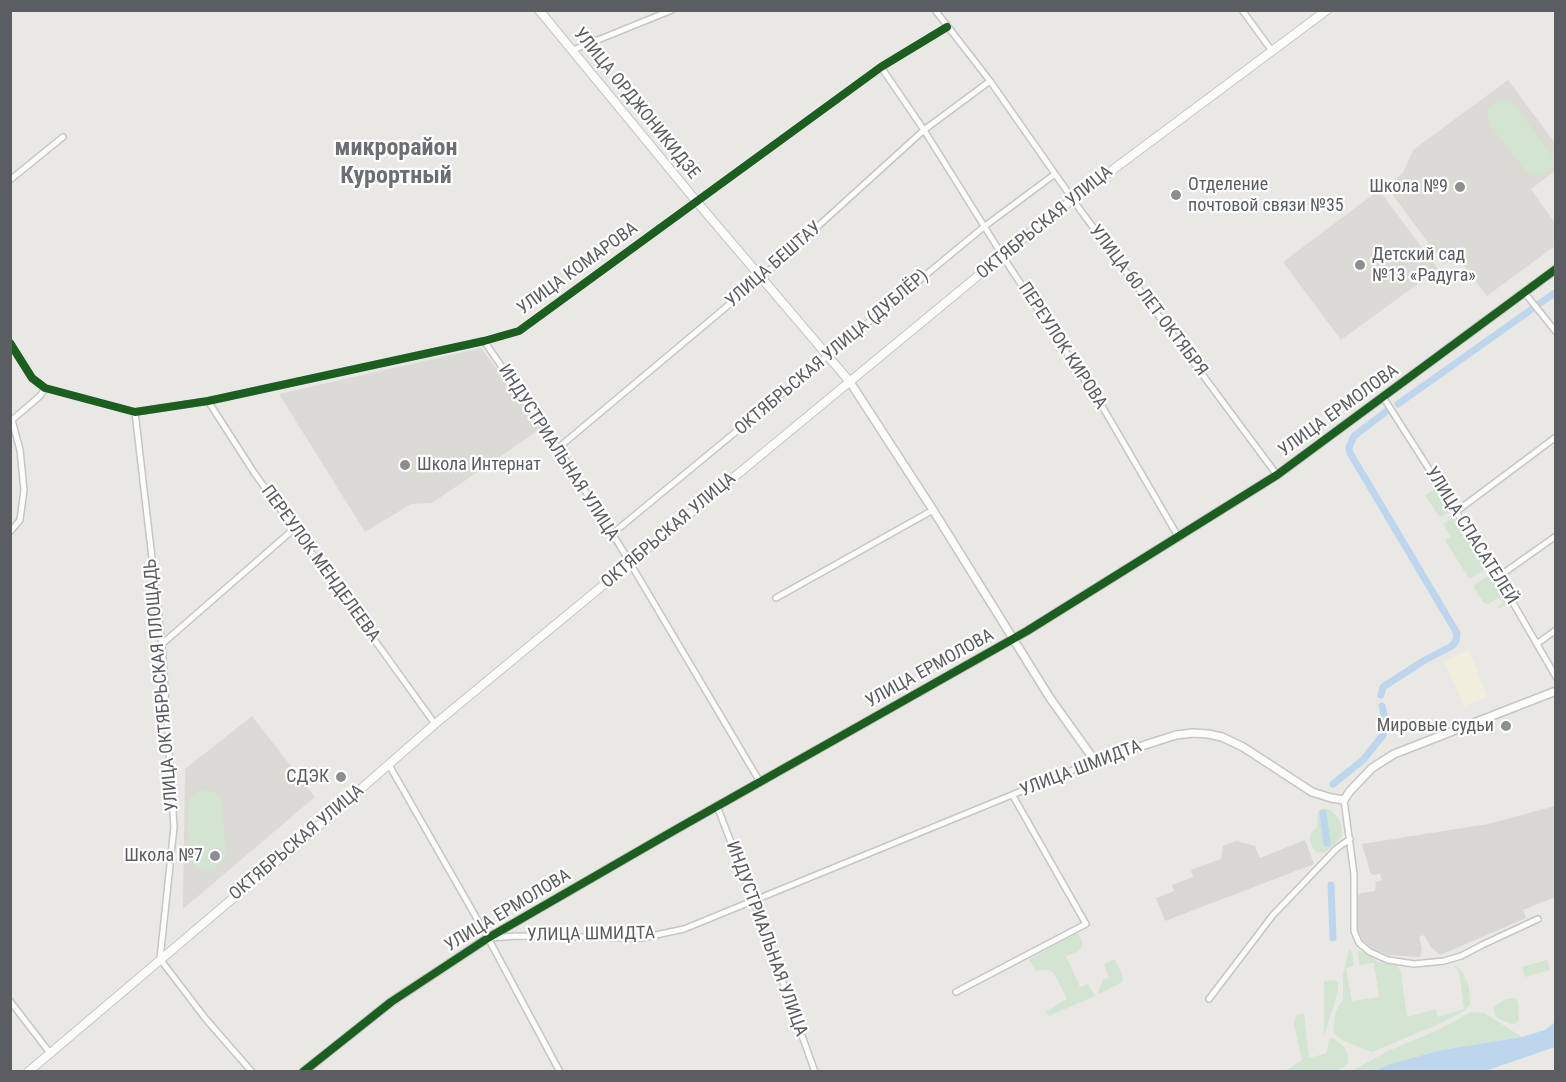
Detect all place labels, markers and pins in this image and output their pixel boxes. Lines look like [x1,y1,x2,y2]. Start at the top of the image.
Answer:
place label: Отделение почтовой связи №35 [1188,174,1344,216]
place label: Школа №9 [1369,176,1448,198]
marker: Школа №9 [1453,180,1467,194]
marker: Отделение почтовой связи №35 [1169,188,1183,202]
place label: Детский сад №13 «Радуга» [1372,244,1476,286]
marker: Детский сад №13 «Радуга» [1353,258,1367,272]
place label: Школа Интернат [417,454,541,476]
marker: Школа Интернат [398,458,412,472]
place label: Мировые судьи [1377,715,1494,737]
marker: Мировые судьи [1499,719,1513,733]
place label: СДЭК [286,766,329,788]
marker: СДЭК [334,770,348,784]
place label: Школа №7 [124,845,203,867]
marker: Школа №7 [208,849,222,863]

